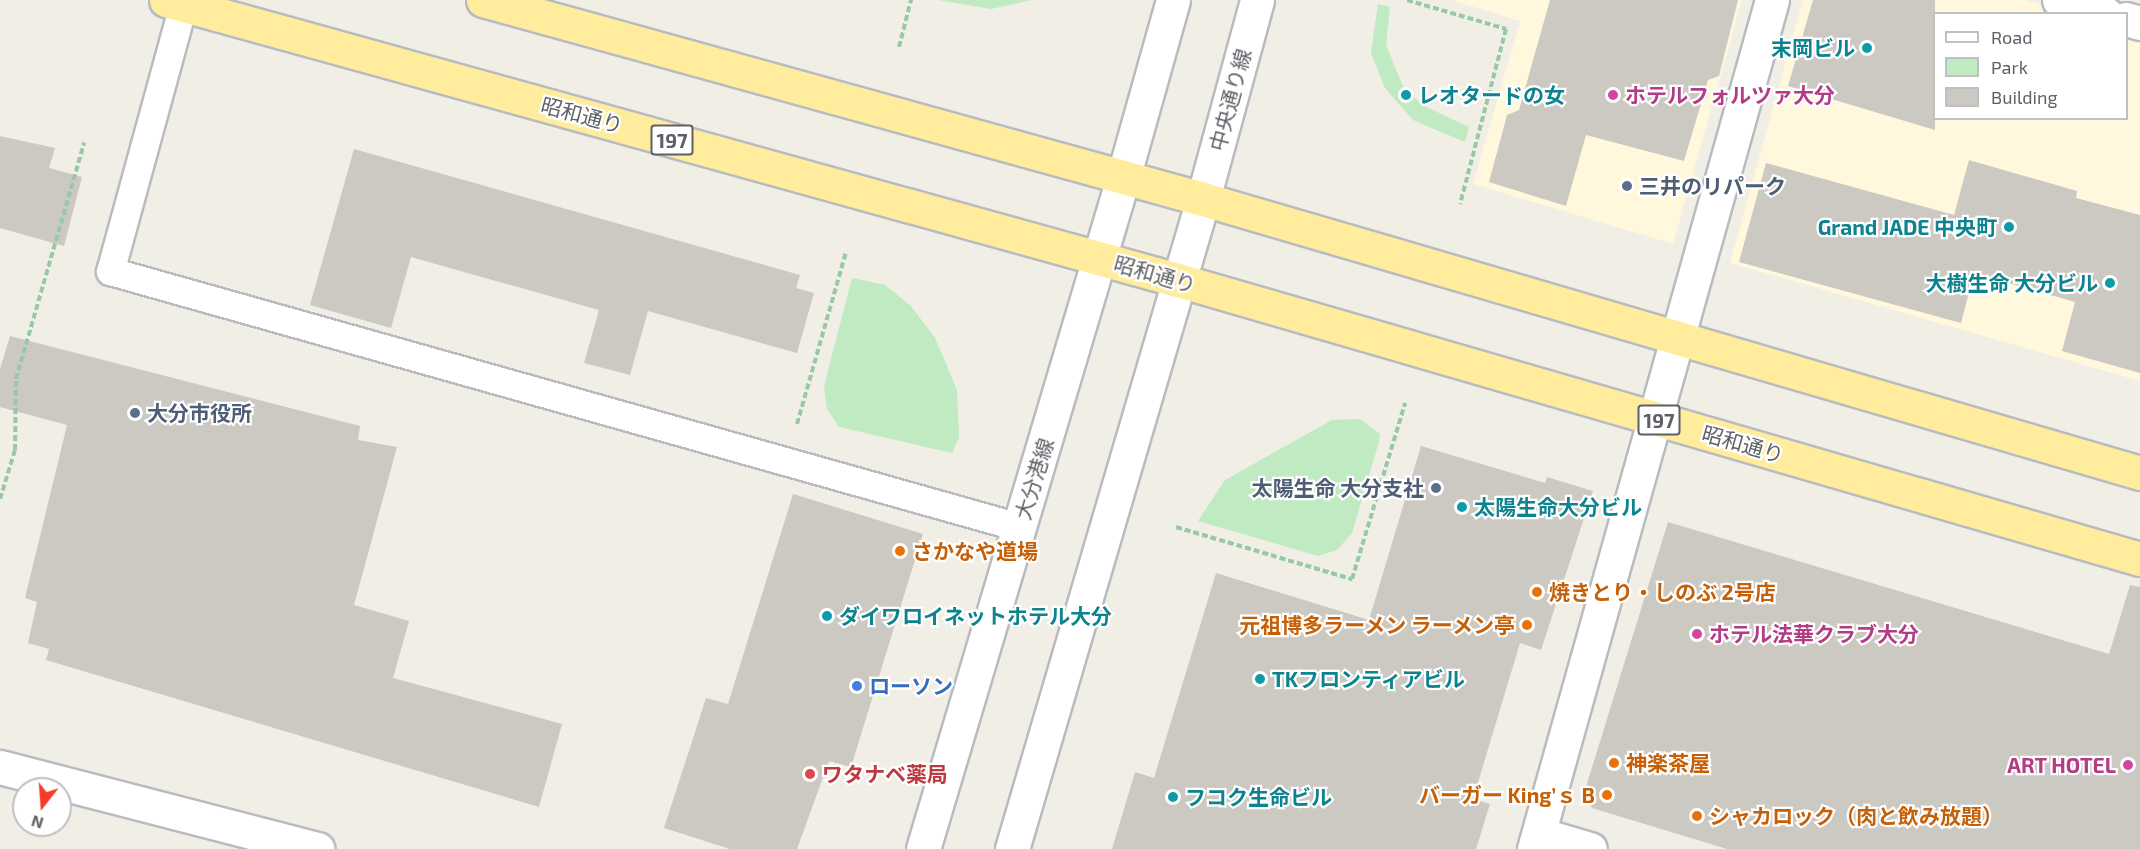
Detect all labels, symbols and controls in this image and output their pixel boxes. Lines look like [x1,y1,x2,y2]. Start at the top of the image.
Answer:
legend [1933,12,2128,120]
text: Road [1991,26,2032,48]
place label: 末岡ビル [1771,35,1855,61]
marker: 末岡ビル [1860,41,1874,55]
street label: 中央通り線 [1204,46,1256,154]
text: Park [1991,56,2028,78]
place label: レオタードの女 [1418,82,1565,108]
place label: ホテルフォルツァ大分 [1625,82,1835,108]
text: Building [1991,86,2058,108]
marker: レオタードの女 [1399,88,1413,102]
marker: ホテルフォルツァ大分 [1606,88,1620,102]
street label: 昭和通り [538,92,626,138]
road number: 197 [650,123,694,157]
place label: 三井のリパーク [1639,173,1786,199]
marker: 三井のリパーク [1620,179,1634,193]
place label: Grand JADE 中央町 [1817,214,1997,240]
marker: Grand JADE 中央町 [2002,220,2016,234]
street label: 昭和通り [1111,250,1199,298]
place label: 大樹生命 大分ビル [1925,270,2098,296]
marker: 大樹生命 大分ビル [2103,276,2117,290]
place label: 大分市役所 [147,400,252,426]
road number: 197 [1636,403,1682,437]
marker: 大分市役所 [128,406,142,420]
street label: 昭和通り [1699,420,1787,468]
street label: 大分港線 [1010,435,1058,523]
place label: 太陽生命 大分支社 [1251,475,1424,501]
marker: 太陽生命 大分支社 [1429,481,1443,495]
place label: 太陽生命大分ビル [1474,494,1642,520]
marker: 太陽生命大分ビル [1455,500,1469,514]
place label: さかなや道場 [912,538,1038,564]
marker: さかなや道場 [893,544,907,558]
place label: 焼きとり・しのぶ 2号店 [1549,579,1776,605]
marker: 焼きとり・しのぶ 2号店 [1530,585,1544,599]
place label: ダイワロイネットホテル大分 [839,603,1112,629]
marker: ダイワロイネットホテル大分 [820,609,834,623]
place label: 元祖博多ラーメン ラーメン亭 [1237,612,1515,638]
marker: 元祖博多ラーメン ラーメン亭 [1520,618,1534,632]
place label: ホテル法華クラブ大分 [1709,621,1919,647]
marker: ホテル法華クラブ大分 [1690,627,1704,641]
place label: TKフロンティアビル [1272,666,1466,692]
marker: TKフロンティアビル [1253,672,1267,686]
place label: ローソン [869,673,953,699]
marker: ローソン [850,679,864,693]
place label: 神楽茶屋 [1626,750,1710,776]
place label: ART HOTEL [2007,752,2116,778]
marker: 神楽茶屋 [1607,756,1621,770]
marker: ART HOTEL [2121,758,2135,772]
place label: ワタナベ薬局 [822,761,948,787]
marker: ワタナベ薬局 [803,767,817,781]
north arrow [12,777,72,837]
place label: バーガー King’ｓ B [1419,782,1595,808]
place label: フコク生命ビル [1185,784,1332,810]
marker: バーガー King’ｓ B [1600,788,1614,802]
marker: フコク生命ビル [1166,790,1180,804]
place label: シャカロック（肉と飲み放題） [1709,803,2003,829]
marker: シャカロック（肉と飲み放題） [1690,809,1704,823]
text: N [29,812,45,834]

